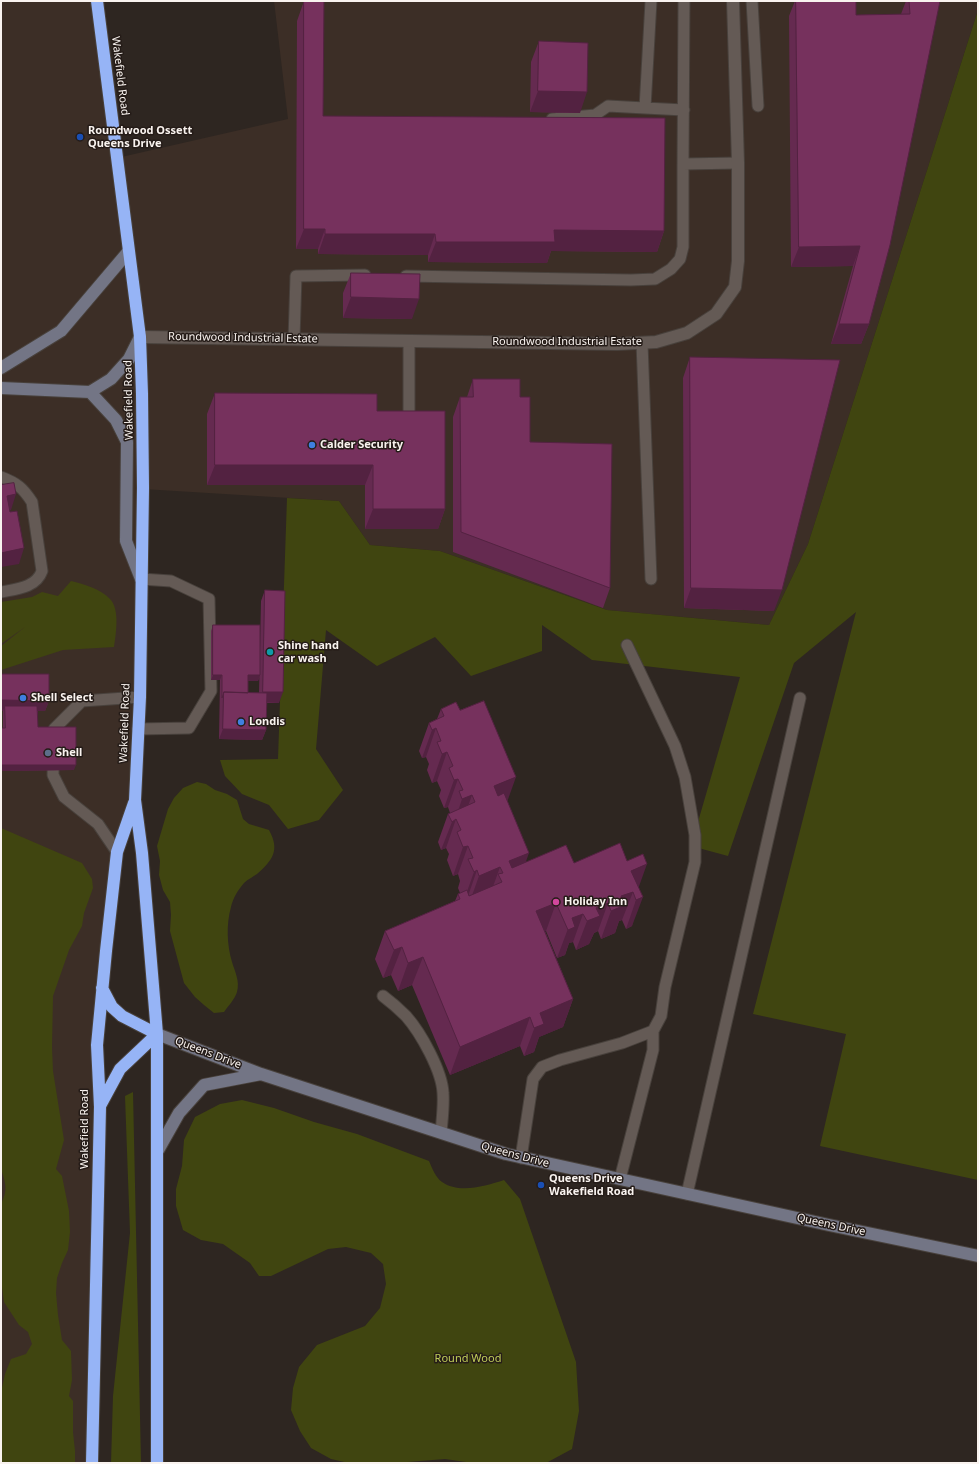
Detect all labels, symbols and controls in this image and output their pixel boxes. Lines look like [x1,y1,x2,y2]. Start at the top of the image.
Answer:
street label: Wakefield Road [109,36,131,116]
place label: Roundwood Ossett Queens Drive [88,124,192,150]
marker: Roundwood Ossett Queens Drive [75,132,85,142]
street label: Roundwood Industrial Estate [168,330,318,346]
street label: Roundwood Industrial Estate [492,335,642,349]
street label: Wakefield Road [122,360,136,440]
place label: Calder Security [320,438,403,452]
marker: Calder Security [307,440,317,450]
place label: Shine hand car wash [278,639,339,665]
marker: Shine hand car wash [265,647,275,657]
street label: Wakefield Road [117,683,133,763]
place label: Shell Select [31,691,93,705]
marker: Shell Select [18,693,28,703]
place label: Londis [249,715,285,729]
marker: Londis [236,717,246,727]
place label: Shell [56,746,82,760]
marker: Shell [43,748,53,758]
place label: Holiday Inn [564,895,627,909]
marker: Holiday Inn [551,897,561,907]
street label: Queens Drive [173,1034,243,1072]
street label: Wakefield Road [78,1089,92,1169]
street label: Queens Drive [480,1140,550,1170]
place label: Queens Drive Wakefield Road [549,1172,634,1198]
marker: Queens Drive Wakefield Road [536,1180,546,1190]
street label: Queens Drive [795,1211,867,1239]
park label: Round Wood [435,1352,501,1366]

